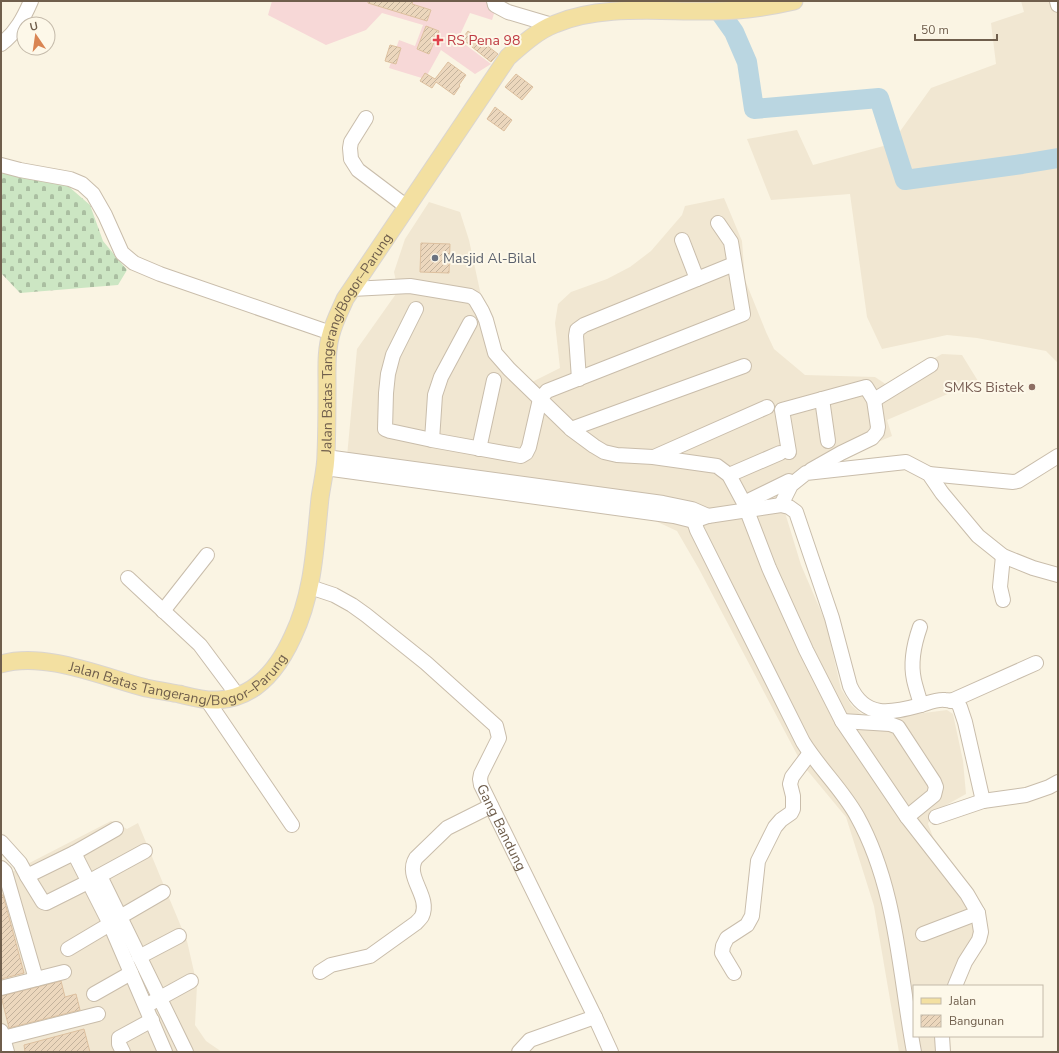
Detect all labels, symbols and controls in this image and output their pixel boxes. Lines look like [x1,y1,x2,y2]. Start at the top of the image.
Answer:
north arrow [16,16,56,56]
scale bar [915,16,997,42]
text: U [28,19,40,35]
text: 50 m [921,22,949,38]
place label: RS Pena 98 [447,31,520,50]
marker: RS Pena 98 [432,34,444,46]
street label: Jalan Batas Tangerang/Bogor–Parung [317,229,397,455]
place label: Masjid Al-Bilal [443,249,537,268]
marker: Masjid Al-Bilal [430,253,440,263]
place label: SMKS Bistek [944,378,1025,397]
marker: SMKS Bistek [1027,382,1037,392]
street label: Jalan Batas Tangerang/Bogor–Parung [57,640,293,674]
text: Jalan Batas Tangerang/Bogor–Parung [66,650,292,710]
street label: Gang Bandung [472,781,531,874]
legend [913,985,1043,1037]
text: Jalan [948,993,976,1009]
text: Bangunan [949,1013,1004,1029]

